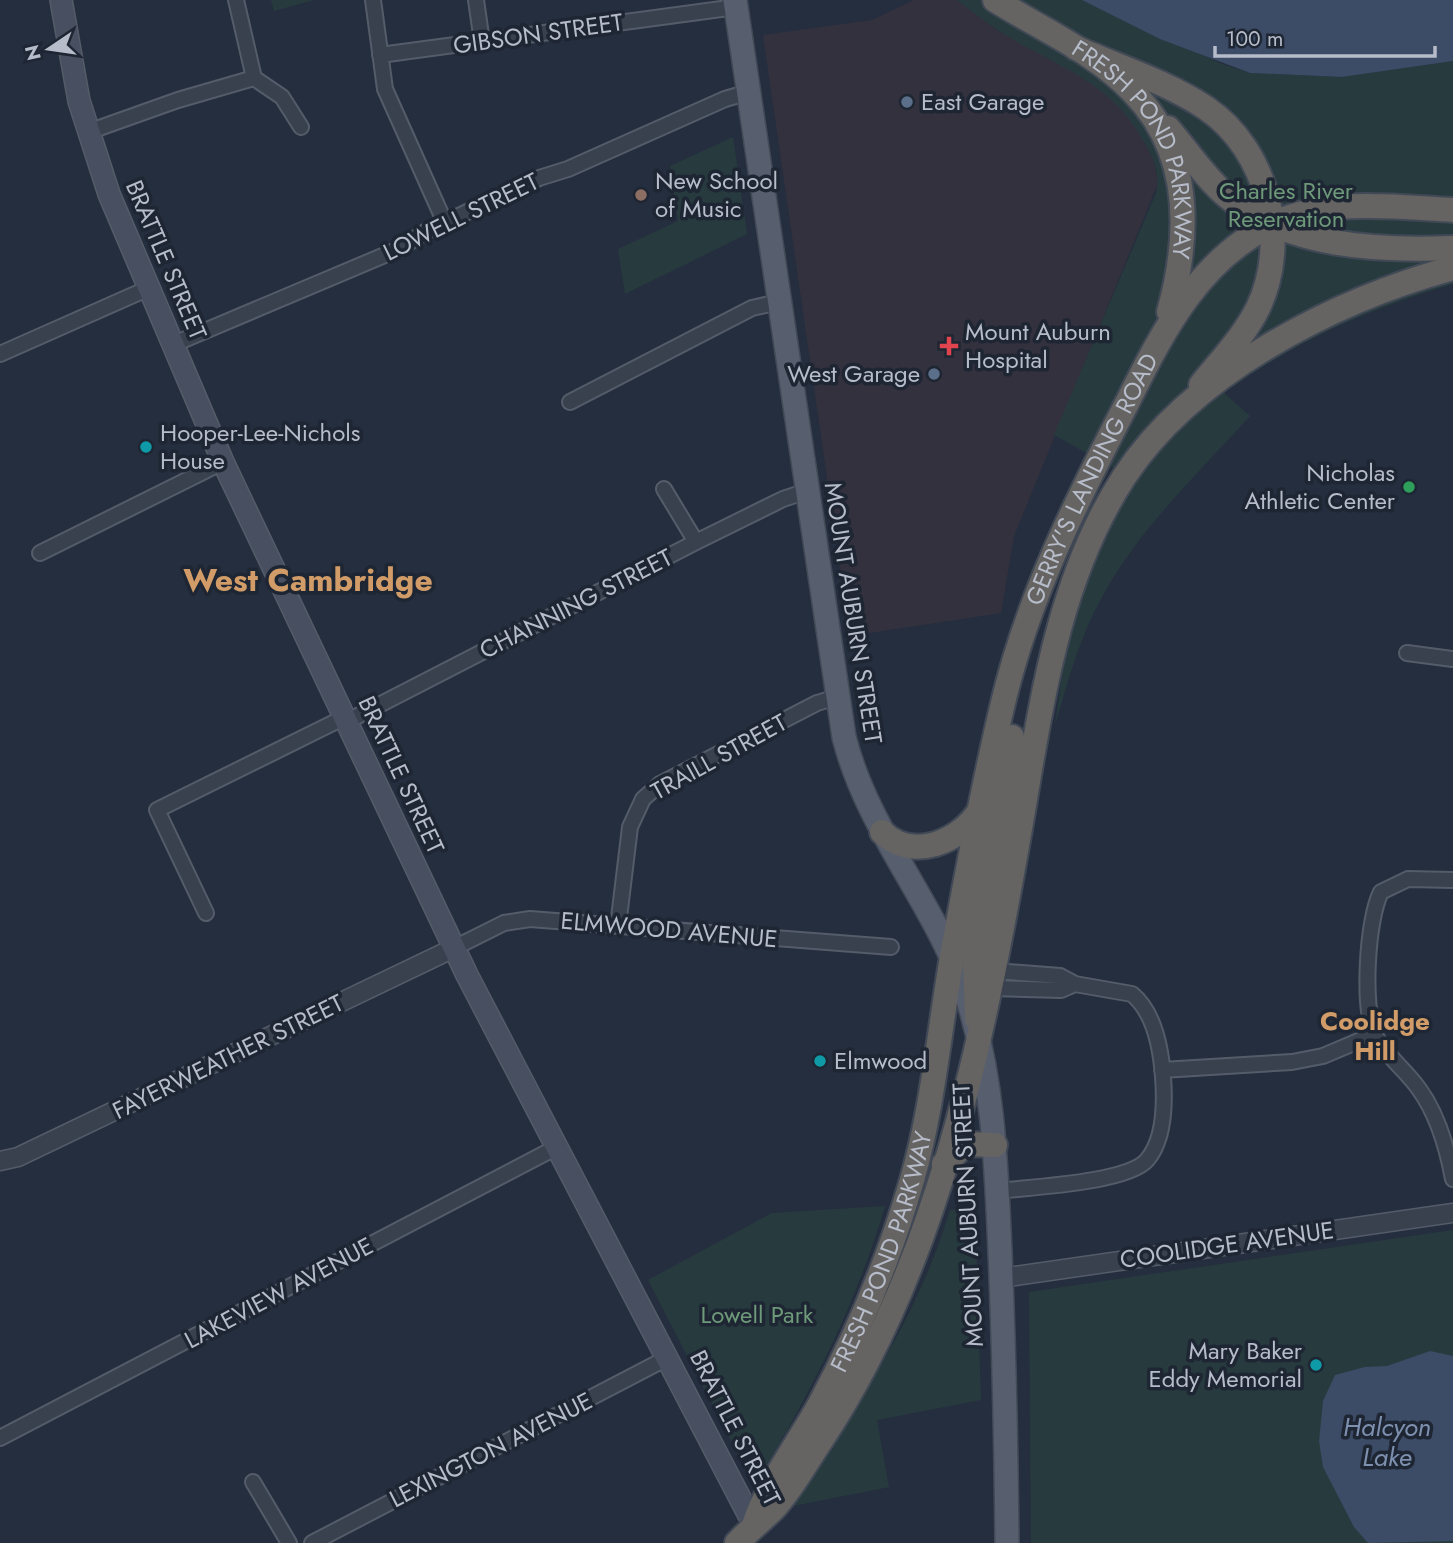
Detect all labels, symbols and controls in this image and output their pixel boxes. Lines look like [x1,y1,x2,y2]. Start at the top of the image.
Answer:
street label: GIBSON STREET [451,4,625,63]
north arrow [14,14,84,84]
scale bar [1215,14,1436,58]
text: 100 m [1226,24,1283,54]
street label: FRESH POND PARKWAY [1065,31,1201,261]
text: N [18,42,48,63]
place label: East Garage [921,84,1044,119]
marker: East Garage [899,94,915,110]
place label: New School of Music [655,163,778,226]
street label: LOWELL STREET [377,164,545,269]
park label: Charles River Reservation [1219,173,1354,236]
street label: BRATTLE STREET [117,174,216,345]
marker: New School of Music [633,187,649,203]
place label: Mount Auburn Hospital [965,314,1111,377]
marker: Mount Auburn Hospital [939,336,959,356]
street label: GERRY'S LANDING ROAD [1017,347,1167,610]
place label: West Garage [787,356,920,391]
marker: West Garage [926,366,942,382]
place label: Hooper-Lee-Nichols House [160,415,360,478]
marker: Hooper-Lee-Nichols House [138,439,154,455]
place label: Nicholas Athletic Center [1244,455,1396,518]
marker: Nicholas Athletic Center [1401,479,1417,495]
street label: MOUNT AUBURN STREET [816,480,891,746]
street label: CHANNING STREET [473,540,678,667]
district label: West Cambridge [183,557,433,603]
street label: BRATTLE STREET [350,690,453,859]
street label: TRAILL STREET [644,705,793,808]
street label: ELMWOOD AVENUE [559,903,779,956]
street label: FAYERWEATHER STREET [106,985,349,1128]
district label: Coolidge Hill [1320,1002,1430,1070]
place label: Elmwood [834,1043,927,1078]
marker: Elmwood [812,1053,828,1069]
street label: MOUNT AUBURN STREET [943,1082,992,1348]
street label: FRESH POND PARKWAY [821,1127,941,1378]
street label: COOLIDGE AVENUE [1118,1212,1336,1277]
street label: LAKEVIEW AVENUE [178,1228,379,1357]
park label: Lowell Park [701,1297,814,1332]
place label: Mary Baker Eddy Memorial [1149,1333,1303,1396]
street label: BRATTLE STREET [681,1344,790,1512]
marker: Mary Baker Eddy Memorial [1308,1357,1324,1373]
street label: LEXINGTON AVENUE [383,1383,598,1516]
water label: Halcyon Lake [1343,1408,1431,1476]

